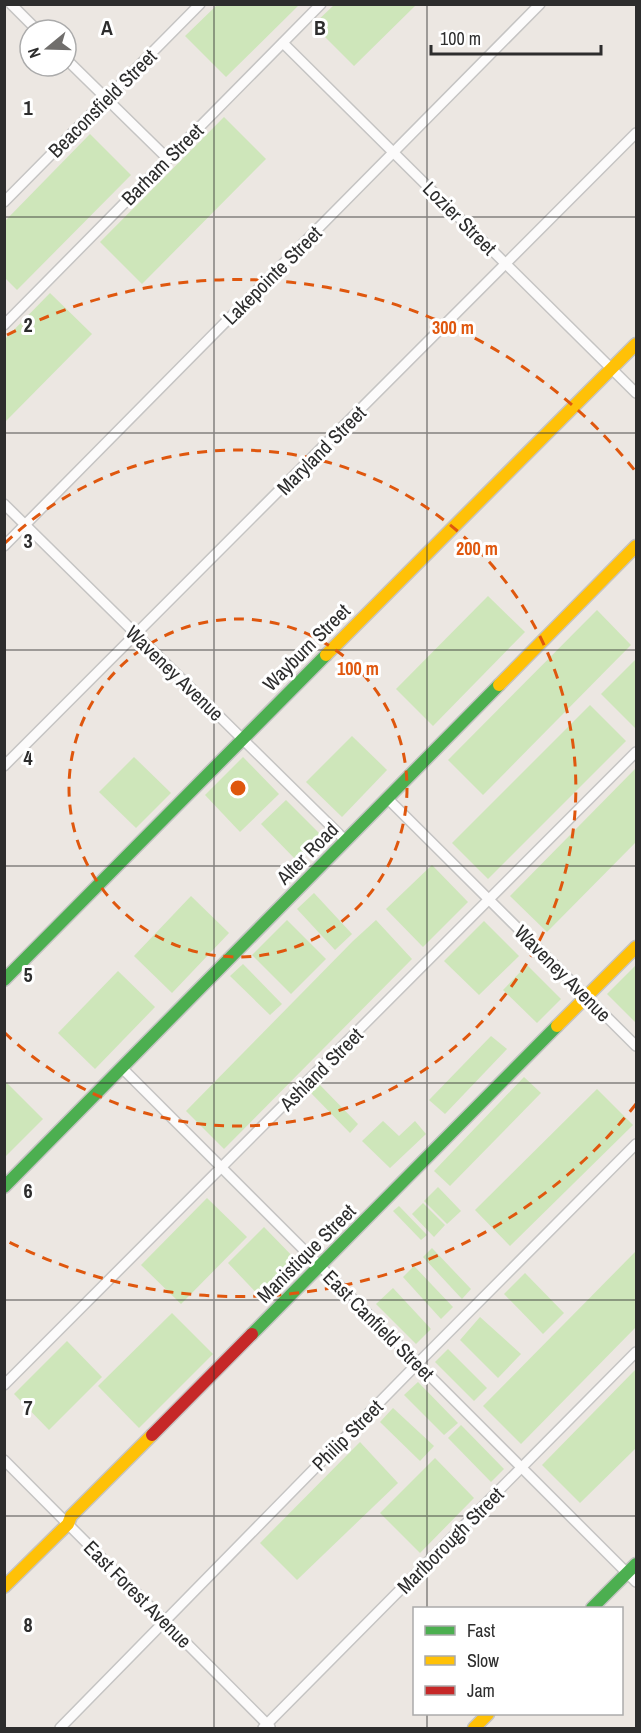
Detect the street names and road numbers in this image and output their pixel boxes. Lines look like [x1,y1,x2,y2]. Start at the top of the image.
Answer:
street label: Beaconsfield Street [42,43,162,163]
street label: Barham Street [115,117,209,211]
street label: Lozier Street [417,175,503,261]
street label: Lakepointe Street [217,219,328,330]
street label: Maryland Street [271,399,372,500]
street label: Wayburn Street [256,597,356,697]
street label: Waveney Avenue [120,619,230,727]
street label: Alter Road [269,816,344,891]
street label: Waveney Avenue [509,919,617,1027]
street label: Ashland Street [273,1021,369,1117]
street label: Manistique Street [251,1197,362,1308]
street label: East Canfield Street [318,1264,441,1387]
street label: Philip Street [306,1393,389,1476]
street label: Marlborough Street [391,1481,509,1599]
street label: East Forest Avenue [78,1534,198,1654]

